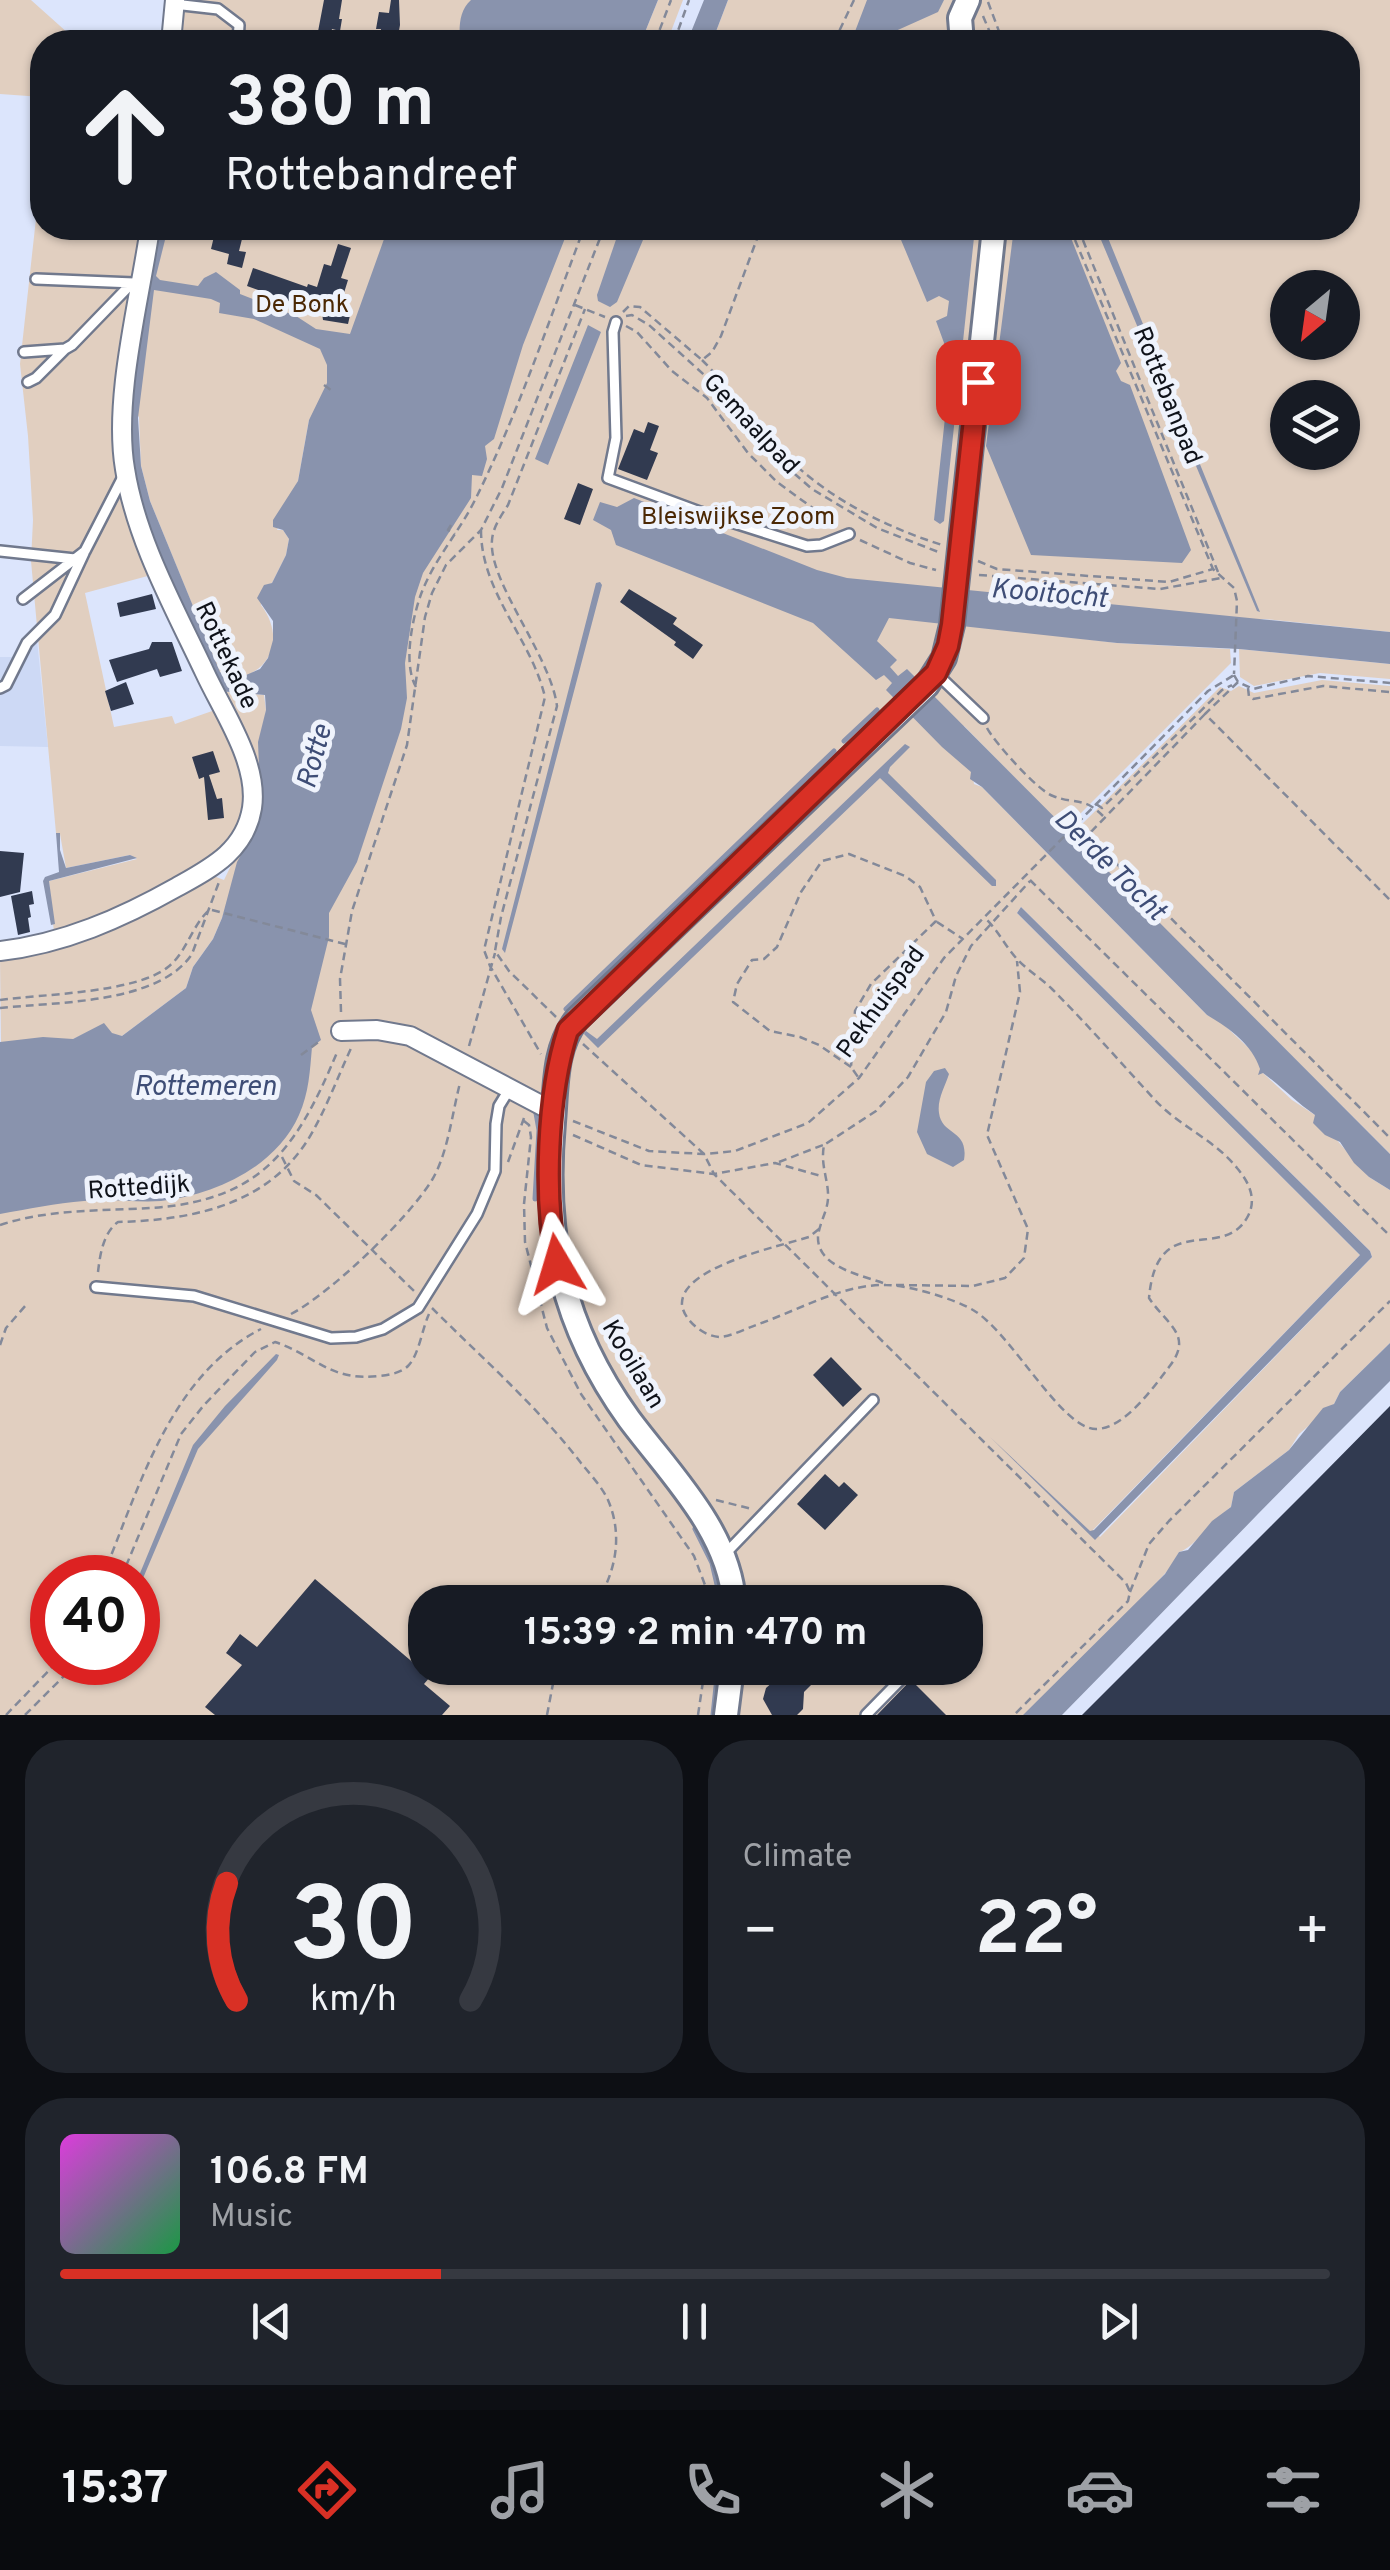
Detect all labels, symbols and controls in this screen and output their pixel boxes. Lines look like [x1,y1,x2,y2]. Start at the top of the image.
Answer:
text: 380 m [225,62,435,151]
icon: ahead [60,70,190,200]
text: Rottebandreef [225,149,517,206]
north arrow [1270,270,1360,360]
map controls [1270,270,1360,470]
park label: De Bonk [255,290,349,322]
street label: Rottebanpad [1124,322,1208,470]
pin [936,340,1021,425]
icon: arrive [951,355,1006,410]
street label: Gemaalpad [695,368,805,482]
button: layers [1270,380,1360,470]
park label: Bleiswijkse Zoom [641,502,835,534]
water label: Kooitocht [989,572,1111,618]
street label: Rottekade [186,597,264,715]
water label: Rotte [290,720,342,793]
water label: Derde Tocht [1045,802,1174,931]
street label: Pekhuispad [831,941,933,1065]
water label: Rottemeren [134,1070,276,1106]
street label: Rottedijk [87,1169,191,1209]
position arrow [505,1212,609,1316]
street label: Kooilaan [593,1315,671,1415]
speed limit sign: 40 [30,1555,160,1685]
text: 15:39 · 2 min · 470 m [524,1610,867,1659]
text: Climate [743,1838,852,1878]
text: 30 [289,1866,418,1998]
text: 22° [975,1886,1098,1981]
text: − [743,1899,778,1969]
text: + [1295,1899,1330,1969]
text: km/h [310,1978,397,2024]
text: 106.8 FM [210,2149,369,2198]
text: Music [210,2198,293,2238]
icon: previous [244,2294,299,2349]
icon: pause [667,2294,722,2349]
icon: next [1091,2294,1146,2349]
icon: directions [292,2455,362,2525]
icon: music [485,2455,555,2525]
icon: phone [678,2455,748,2525]
icon: climate [872,2455,942,2525]
icon: car [1065,2455,1135,2525]
icon: filters [1258,2455,1328,2525]
text: 15:37 [62,2462,168,2519]

